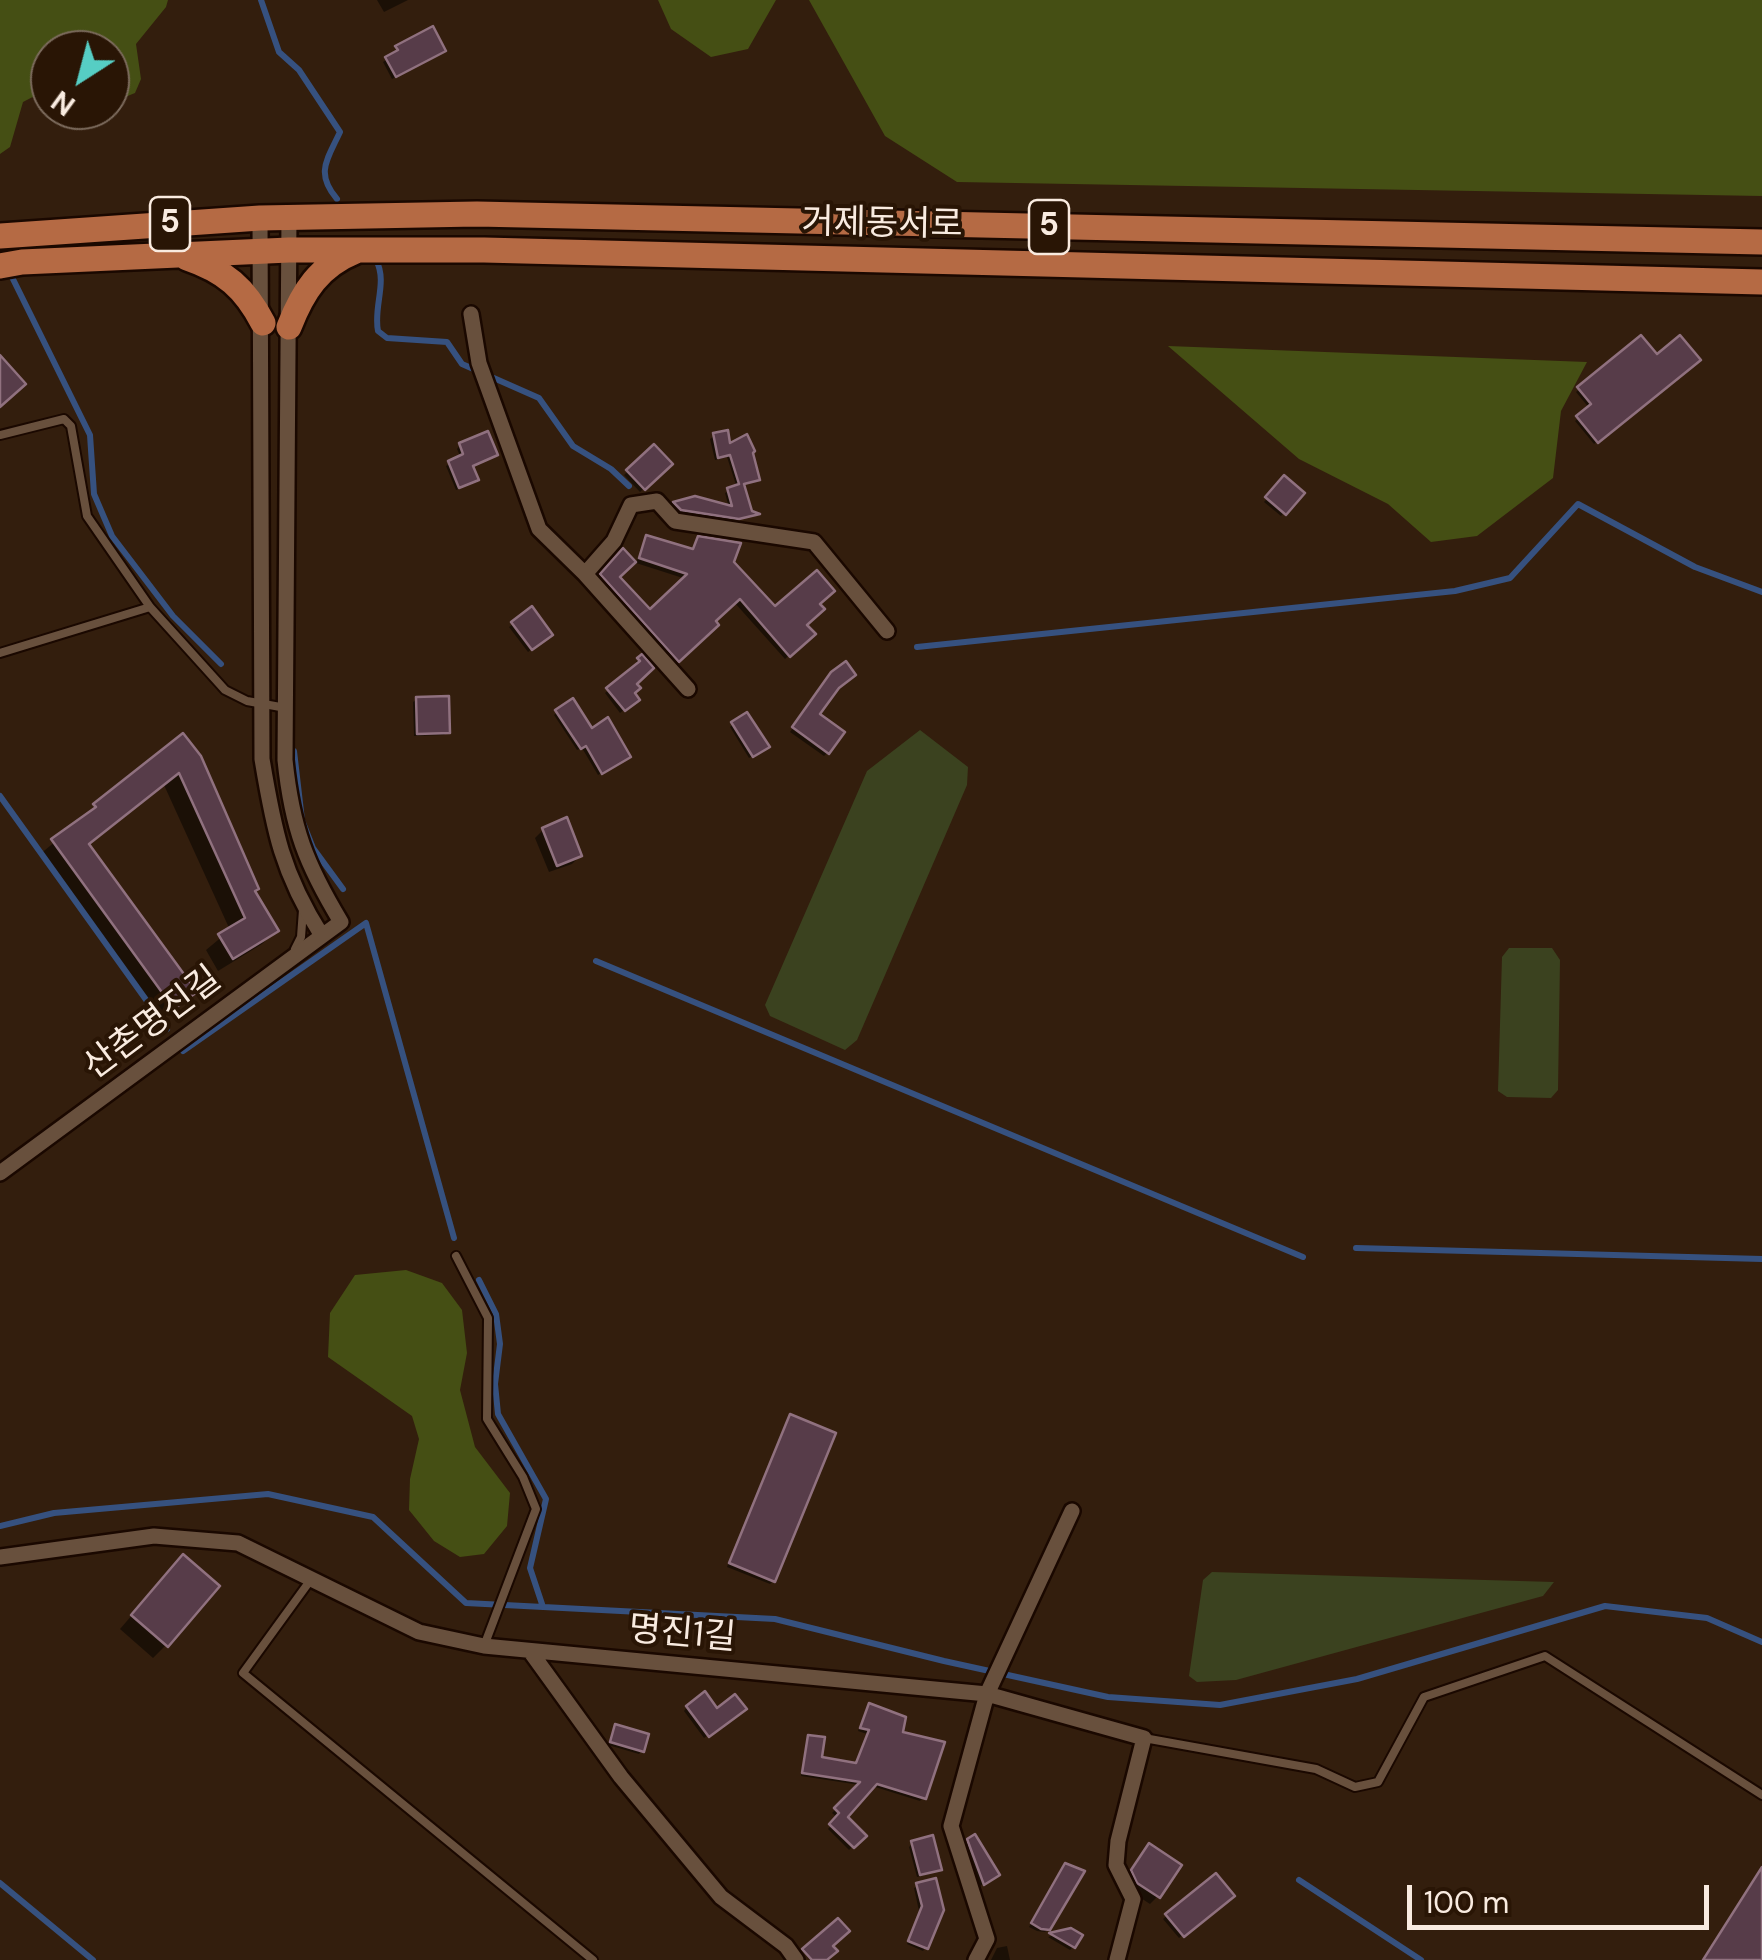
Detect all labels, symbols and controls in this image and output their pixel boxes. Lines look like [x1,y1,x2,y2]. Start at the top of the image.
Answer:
north arrow [30,30,130,130]
text: N [44,82,82,124]
road number: 5 [150,197,190,251]
road number: 5 [1029,200,1069,254]
street label: 거제동서로 [801,203,963,247]
street label: 산촌명진길 [76,959,230,1089]
street label: 명진1길 [627,1609,737,1661]
scale bar [1412,1865,1714,1927]
text: 100 m [1424,1883,1509,1922]

